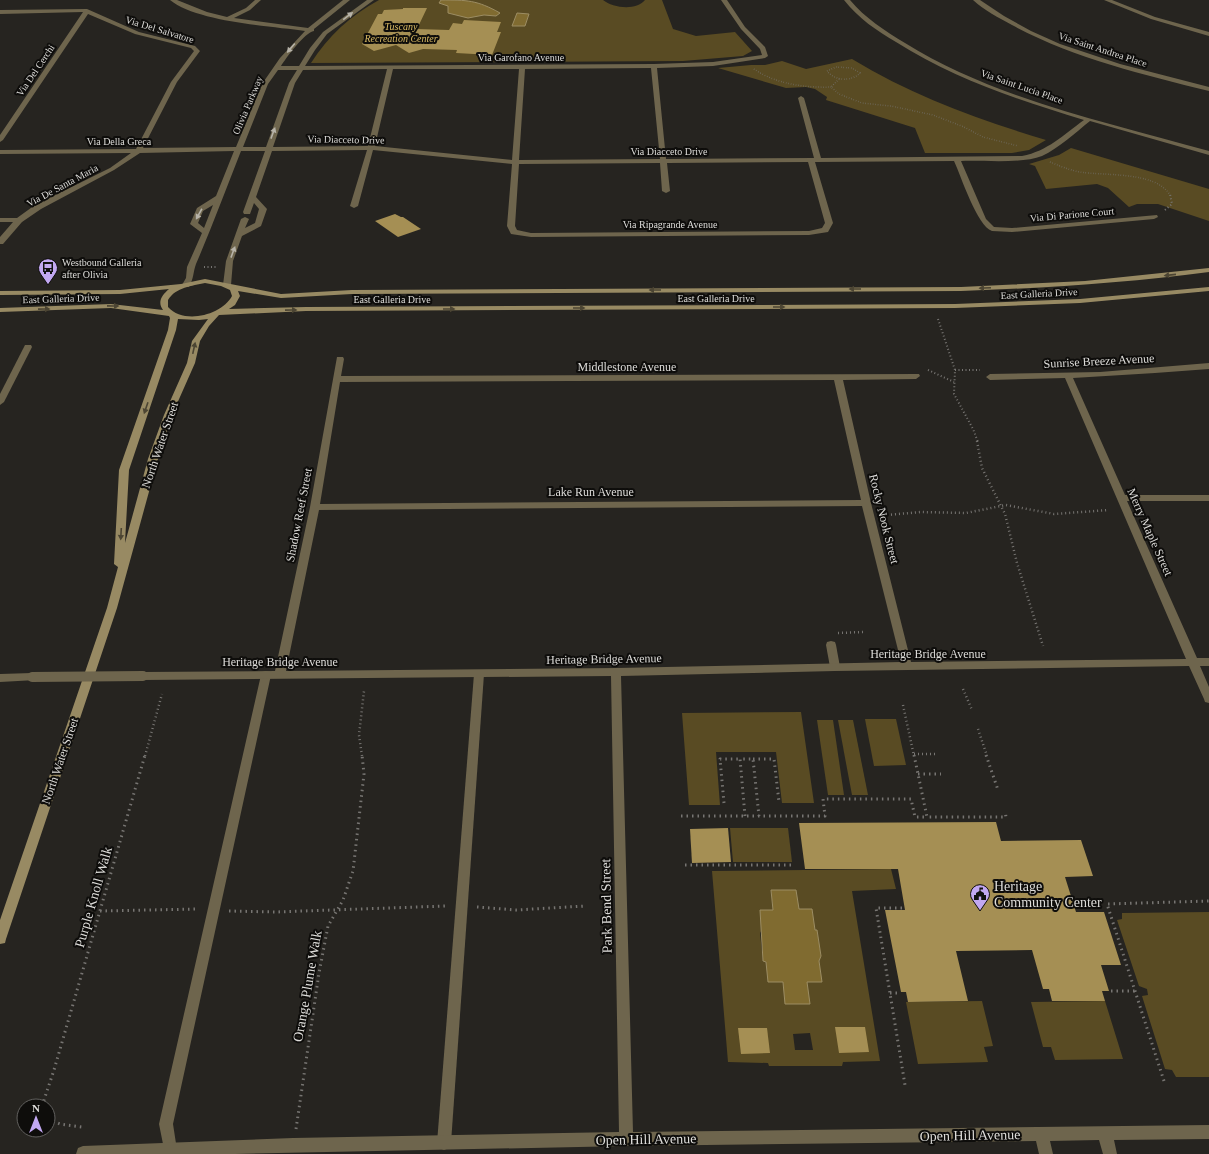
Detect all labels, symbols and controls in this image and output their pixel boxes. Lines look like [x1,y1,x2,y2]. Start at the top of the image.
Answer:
one-way arrow [342,12,353,20]
street label: Via Del Salvatore [124,14,196,45]
park label: Tuscany Recreation Center [363,21,438,44]
street label: Via Saint Andrea Place [1057,30,1149,69]
street label: Via Del Cerchi [14,42,57,98]
one-way arrow [287,43,296,54]
street label: Via Garofano Avenue [478,52,565,63]
street label: Via Saint Lucia Place [979,67,1065,106]
street label: Olivia Parkway [230,74,265,136]
one-way arrow [271,127,277,139]
street label: Via Diacceto Drive [307,133,385,146]
street label: Via Della Greca [87,136,152,147]
street label: Via Diacceto Drive [630,146,708,157]
street label: Via De Santa Maria [25,162,100,209]
street label: Via Di Parione Court [1029,205,1115,224]
one-way arrow [196,208,203,220]
street label: Via Ripagrande Avenue [623,219,718,230]
one-way arrow [231,245,237,257]
bus stop icon: Westbound Galleria after Olivia [37,257,59,285]
place label: Westbound Galleria after Olivia [62,257,142,280]
one-way arrow [1164,272,1176,278]
one-way arrow [978,285,991,291]
one-way arrow [848,286,861,292]
street label: East Galleria Drive [1000,286,1078,301]
one-way arrow [648,287,661,293]
street label: East Galleria Drive [22,292,100,305]
street label: East Galleria Drive [677,293,755,304]
street label: East Galleria Drive [353,294,431,305]
one-way arrow [107,303,120,309]
one-way arrow [773,304,786,310]
one-way arrow [573,305,586,311]
one-way arrow [38,306,51,312]
one-way arrow [285,306,297,313]
one-way arrow [443,306,456,312]
one-way arrow [192,342,198,354]
street label: Sunrise Breeze Avenue [1043,351,1155,371]
street label: Middlestone Avenue [578,360,676,374]
street label: North Water Street [139,399,182,490]
one-way arrow [142,402,148,414]
street label: Shadow Reef Street [283,466,315,563]
street label: Rocky Nook Street [866,473,902,566]
street label: Lake Run Avenue [548,485,634,499]
street label: Merry Maple Street [1124,486,1176,579]
one-way arrow [117,528,124,540]
street label: Heritage Bridge Avenue [870,647,986,661]
street label: Heritage Bridge Avenue [546,651,662,667]
street label: Heritage Bridge Avenue [222,655,338,669]
street label: North Water Street [39,715,82,806]
street label: Purple Knoll Walk [72,845,115,949]
street label: Park Bend Street [598,858,615,954]
place label: Heritage Community Center [994,879,1102,910]
public building icon: Heritage Community Center [969,883,991,911]
street label: Orange Plume Walk [290,929,325,1043]
north arrow [16,1098,56,1138]
text: N [32,1102,40,1114]
street label: Open Hill Avenue [919,1127,1021,1144]
street label: Open Hill Avenue [595,1131,697,1148]

